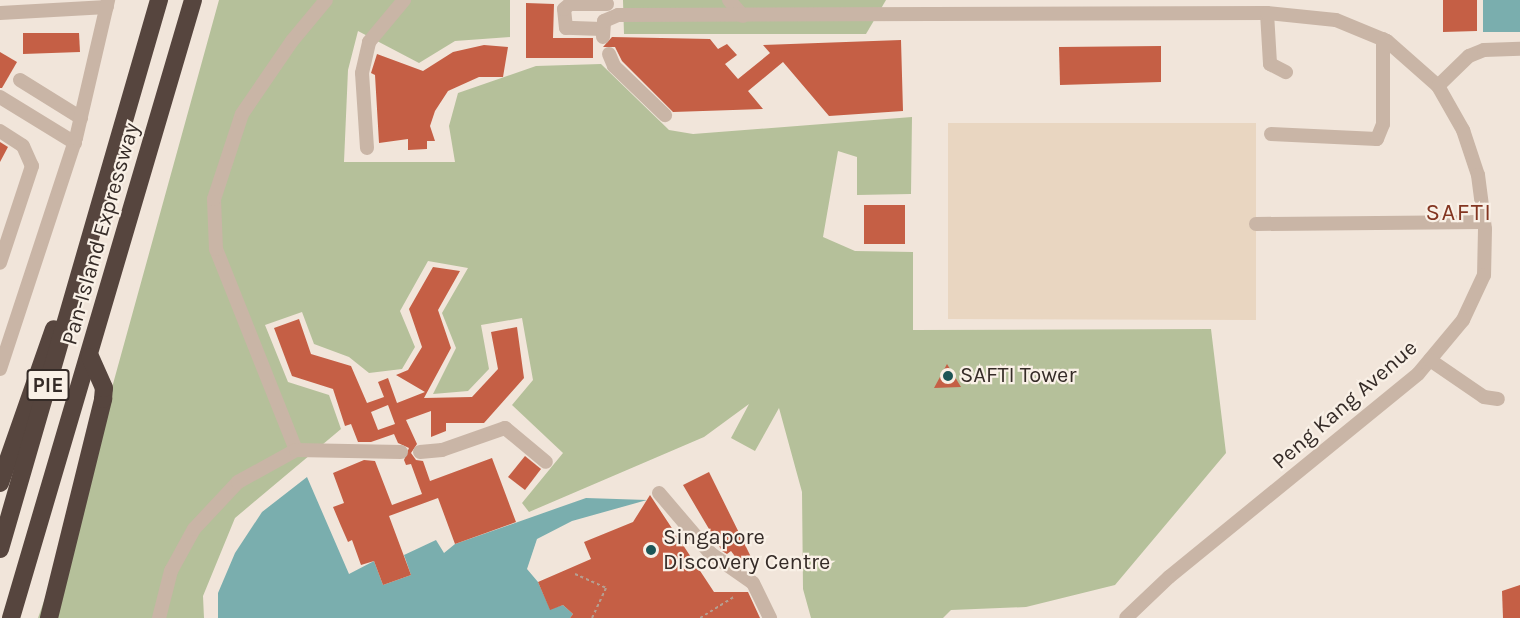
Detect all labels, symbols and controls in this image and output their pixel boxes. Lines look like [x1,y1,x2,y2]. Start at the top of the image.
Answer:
street label: Pan-Island Expressway [57,120,145,348]
district label: SAFTI [1425,199,1493,227]
street label: Peng Kang Avenue [1267,335,1423,475]
place label: SAFTI Tower [960,363,1076,389]
road number: PIE [26,367,70,403]
marker: SAFTI Tower [941,369,955,383]
place label: Singapore Discovery Centre [663,524,830,576]
marker: Singapore Discovery Centre [644,543,658,557]

